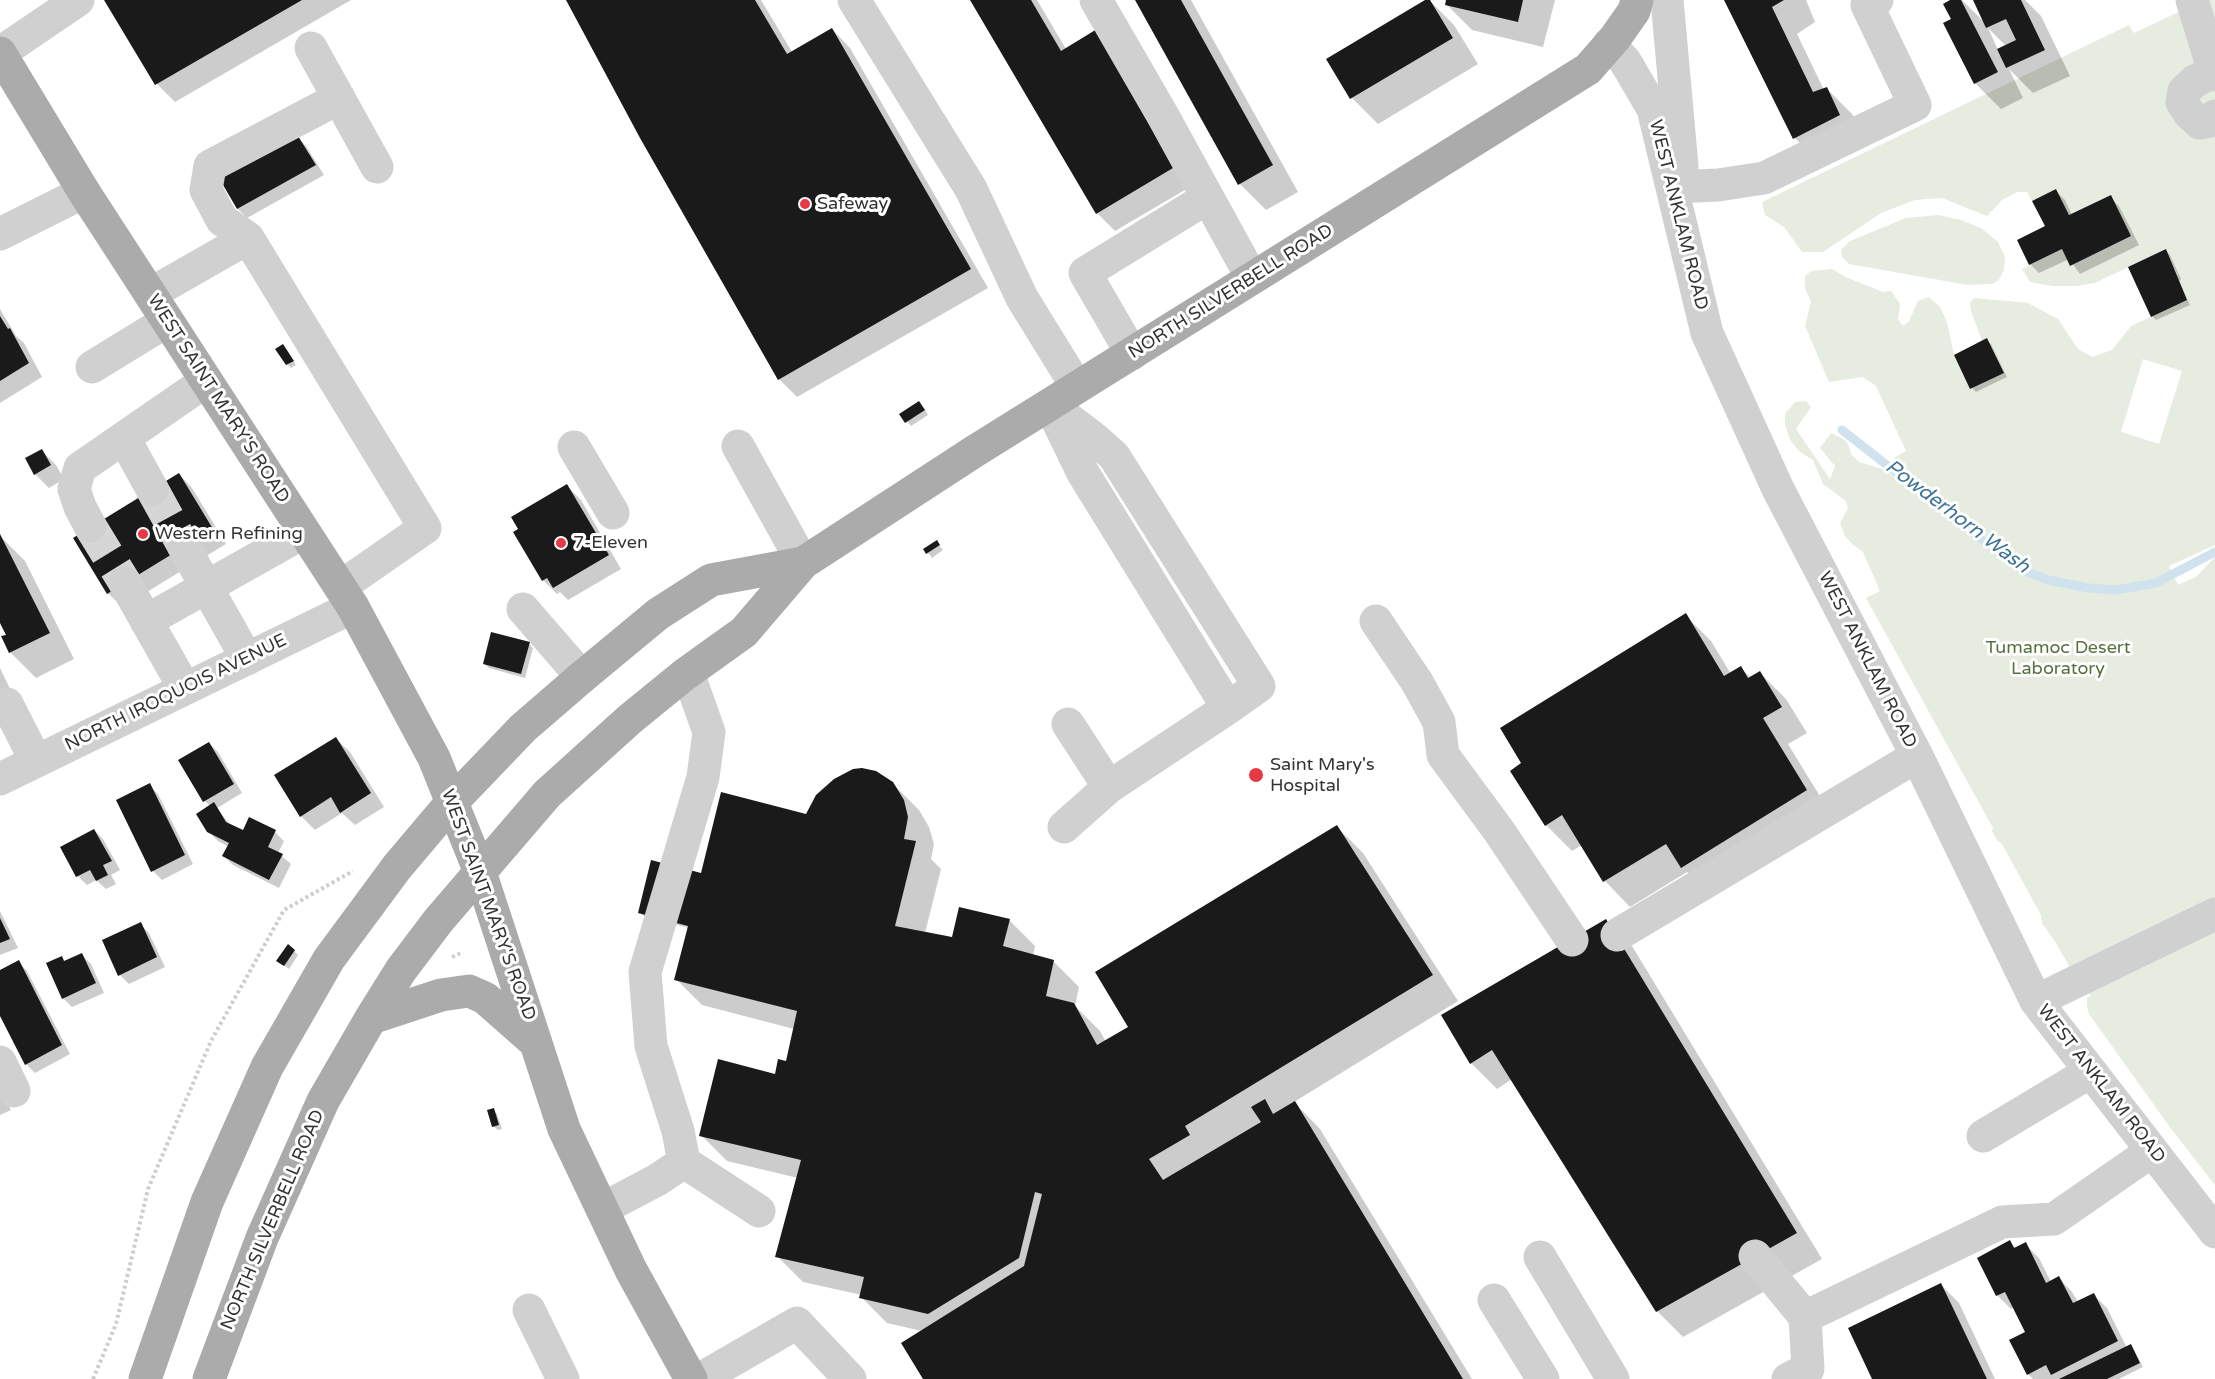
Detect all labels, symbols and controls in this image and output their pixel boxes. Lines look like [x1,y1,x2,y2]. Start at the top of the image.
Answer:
street label: WEST ANKLAM ROAD [1644,118,1712,312]
place label: Safeway [817,193,888,215]
marker: Safeway [798,197,812,211]
street label: NORTH SILVERBELL ROAD [1125,220,1337,364]
street label: WEST SAINT MARY'S ROAD [142,291,294,507]
water label: Powderhorn Wash [1880,455,2034,579]
place label: Western Refining [155,523,303,545]
marker: Western Refining [136,527,150,541]
place label: 7-Eleven [573,532,648,554]
marker: 7-Eleven [554,536,568,550]
street label: WEST ANKLAM ROAD [1813,568,1921,752]
street label: NORTH IROQUOIS AVENUE [62,630,290,756]
park label: Tumamoc Desert Laboratory [1985,637,2131,680]
place label: Saint Mary's Hospital [1270,754,1375,796]
marker: Saint Mary's Hospital [1247,766,1265,784]
street label: WEST SAINT MARY'S ROAD [436,786,540,1024]
street label: WEST ANKLAM ROAD [2032,1000,2170,1168]
street label: NORTH SILVERBELL ROAD [217,1107,329,1333]

